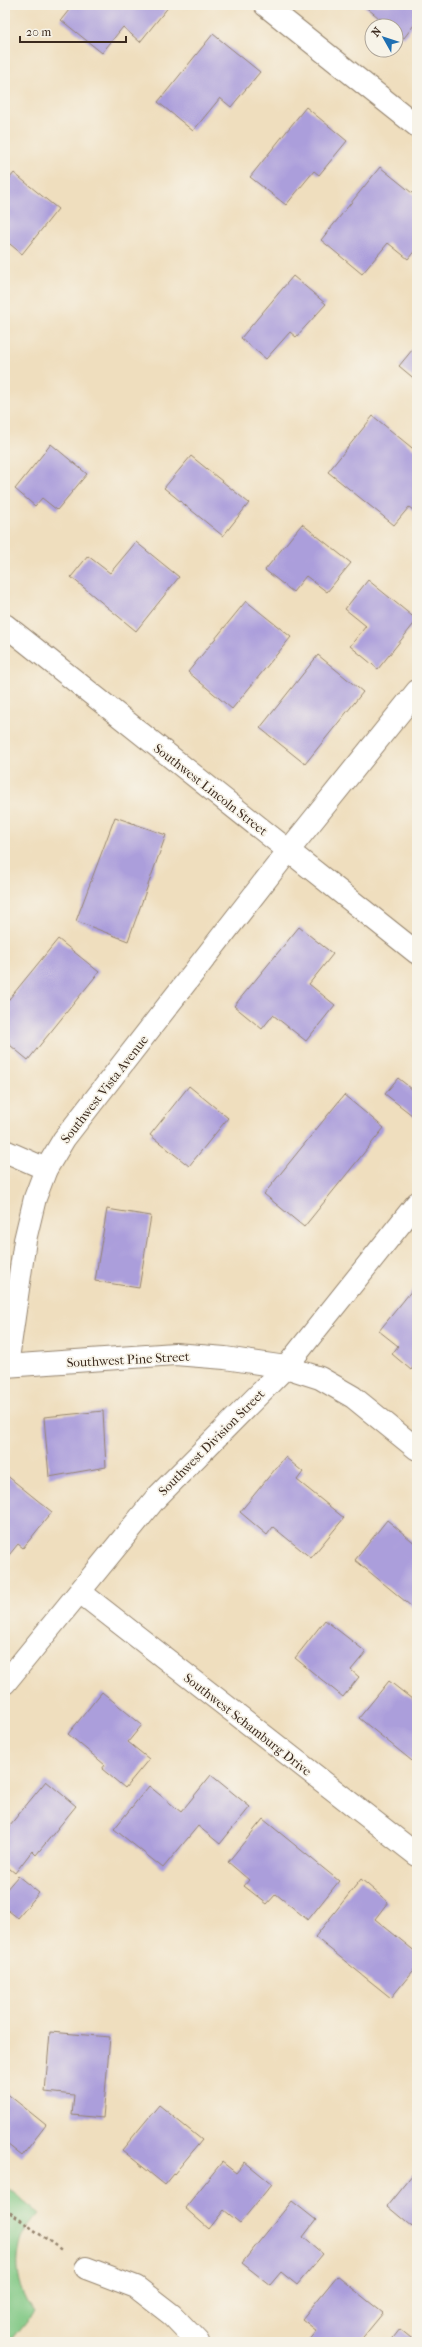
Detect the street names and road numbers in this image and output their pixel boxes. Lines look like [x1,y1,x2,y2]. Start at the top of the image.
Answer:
street label: Southwest Lincoln Street [151,740,271,839]
street label: Southwest Vista Avenue [58,1032,152,1146]
street label: Southwest Pine Street [66,1349,190,1370]
street label: Southwest Division Street [155,1386,268,1499]
street label: Southwest Schamburg Drive [181,1670,315,1779]

